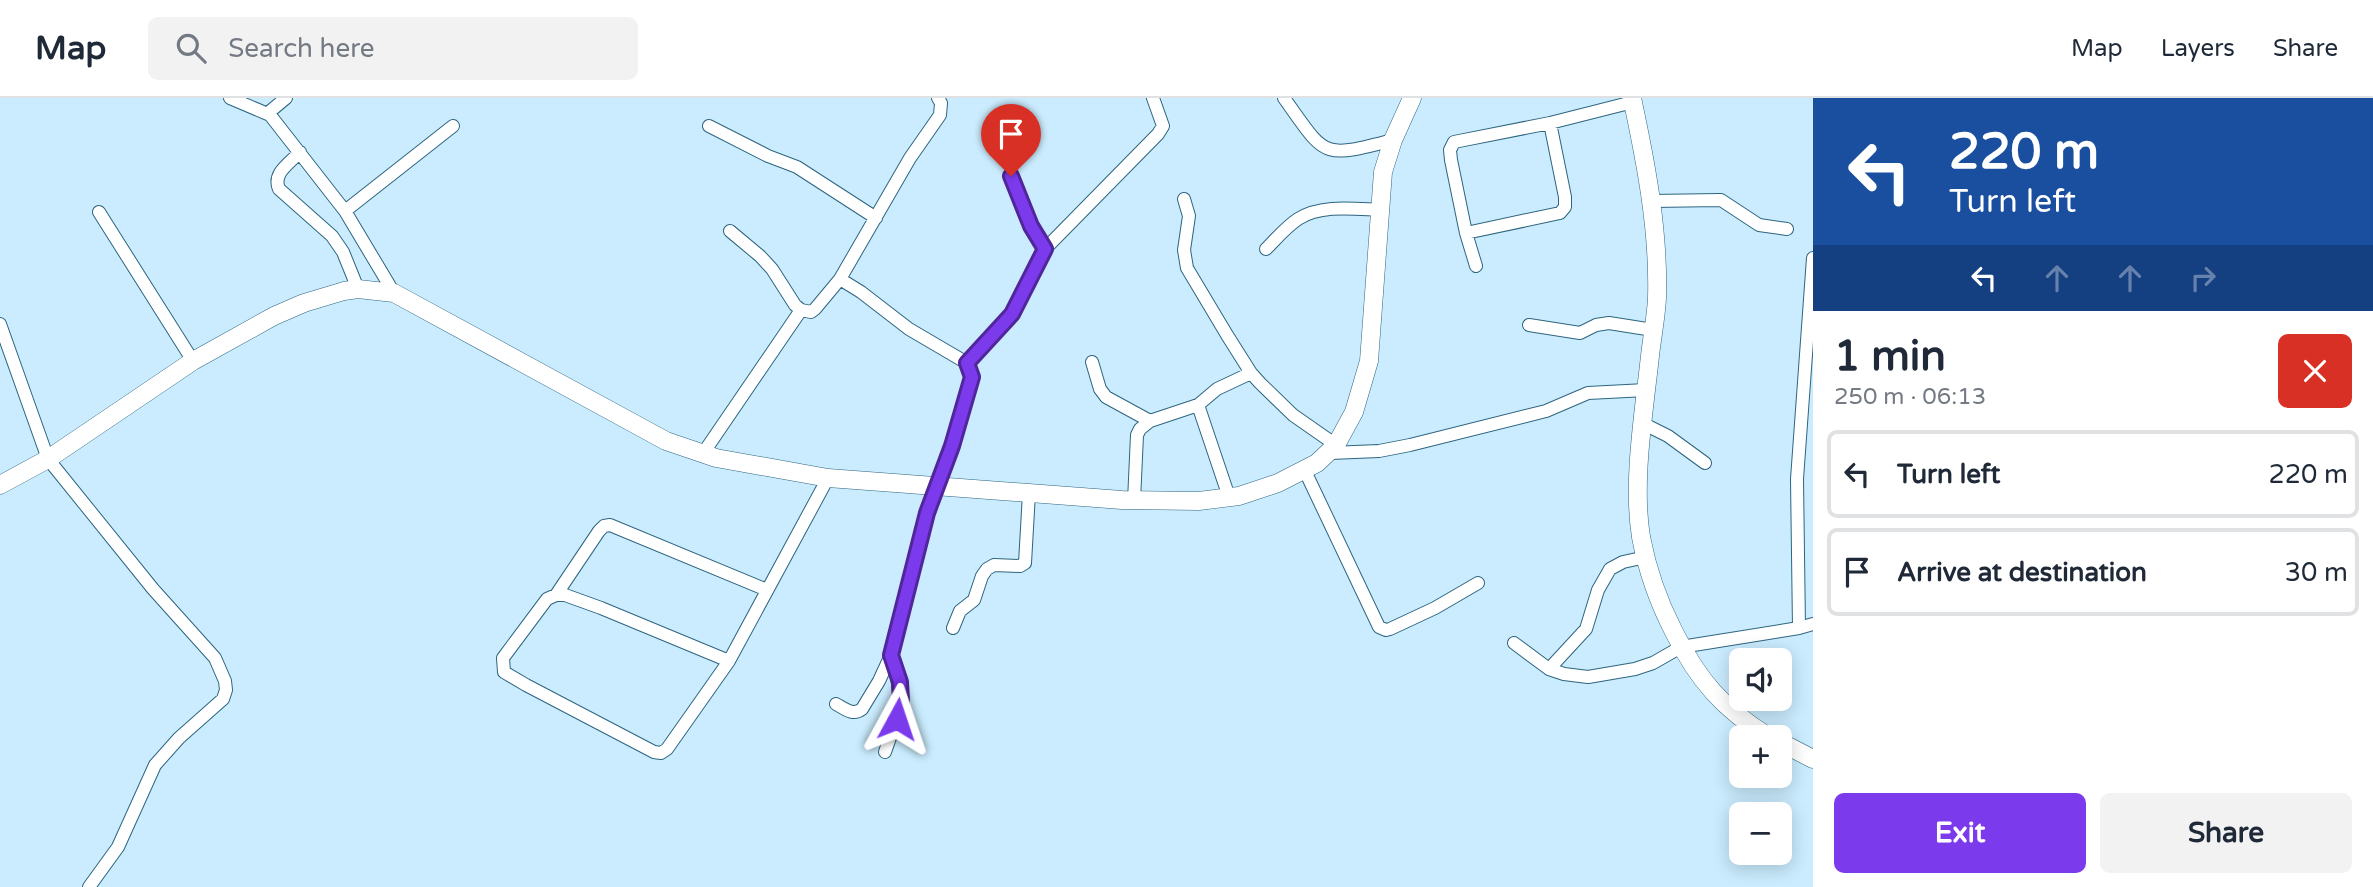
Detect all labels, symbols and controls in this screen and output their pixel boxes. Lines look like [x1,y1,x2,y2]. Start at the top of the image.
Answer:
search box [148,17,638,80]
text: Map [35,29,106,68]
icon: search [172,29,210,67]
text: Search here [228,33,374,64]
text: Map [2071,34,2123,63]
text: Layers [2161,34,2235,63]
text: Share [2273,34,2338,63]
pin [981,104,1041,176]
icon: arrive [992,115,1030,153]
text: 220 m [1949,123,2099,182]
icon: left [1834,126,1925,217]
text: Turn left [1949,183,2076,221]
icon: left [1965,259,2003,297]
icon: ahead [2038,259,2076,297]
icon: ahead [2111,259,2149,297]
icon: right [2184,259,2222,297]
text: 1 min [1834,331,1946,382]
button: close [2278,334,2352,408]
text: 250 m · 06:13 [1834,383,1986,411]
icon: left [1838,455,1876,493]
text: Turn left [1897,459,2000,490]
text: 220 m [2268,459,2348,490]
icon: arrive [1838,553,1876,591]
text: Arrive at destination [1897,557,2147,588]
text: 30 m [2285,557,2348,588]
map controls [1729,648,1792,865]
button: sound [1729,648,1792,711]
position arrow [860,682,934,756]
button: + [1729,725,1792,788]
button: Exit [1834,793,2086,873]
button: Share [2100,793,2352,873]
button: − [1729,802,1792,865]

